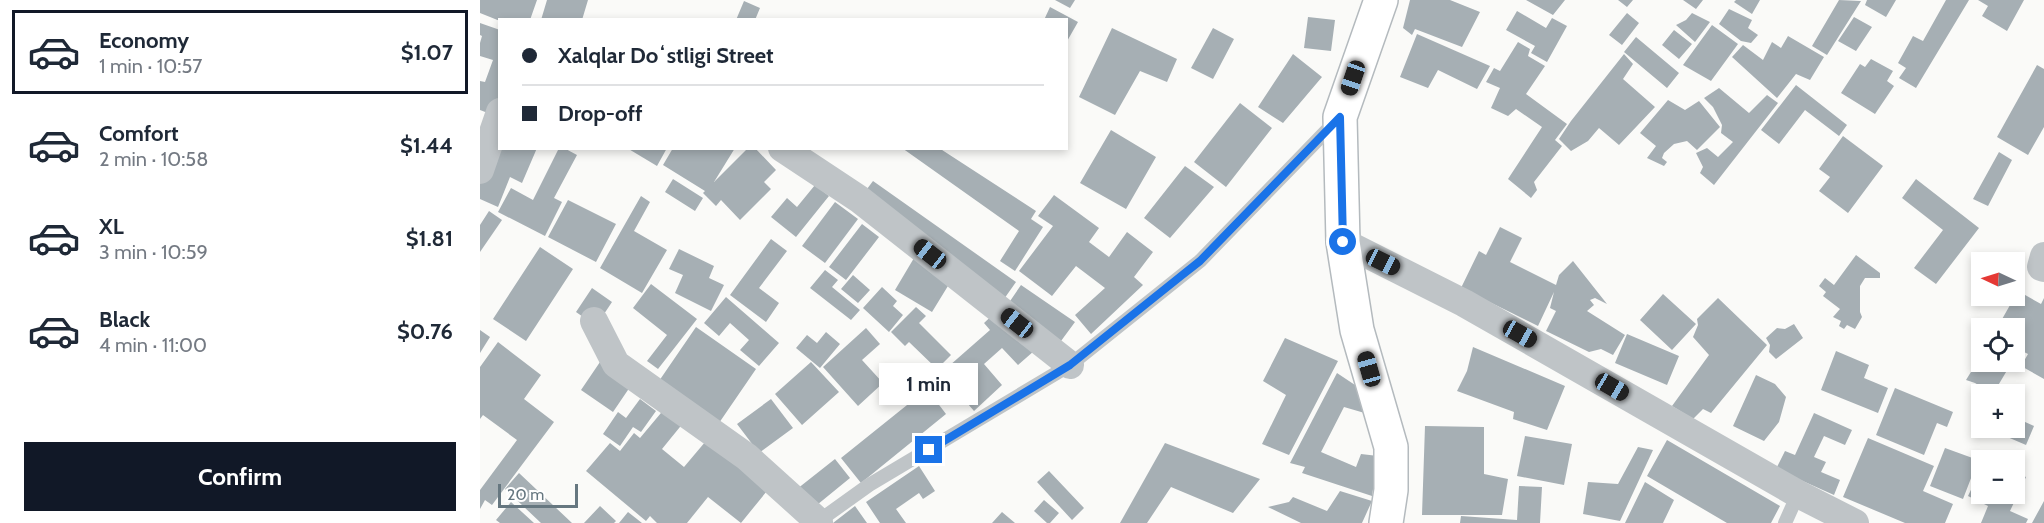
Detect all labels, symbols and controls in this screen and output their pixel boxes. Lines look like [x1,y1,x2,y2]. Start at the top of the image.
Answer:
icon: car [27,25,81,79]
text: Economy [99,27,189,54]
text: $1.07 [401,39,453,66]
text: Xalqlar Doʻstligi Street [558,42,774,69]
text: 1 min · 10:57 [99,54,202,78]
car [1339,58,1367,98]
text: Drop-off [558,100,642,127]
icon: car [27,118,81,172]
text: Comfort [99,120,178,147]
text: $1.44 [400,132,453,159]
text: 2 min · 10:58 [99,147,208,171]
icon: car [27,211,81,265]
text: XL [99,213,124,240]
text: $1.81 [406,225,453,252]
route start [1329,228,1356,255]
car [910,236,950,272]
text: 3 min · 10:59 [99,240,208,264]
car [1363,246,1403,278]
north arrow [1971,252,2025,306]
map controls [1971,252,2025,504]
icon: car [27,304,81,358]
car [997,305,1037,341]
text: Black [99,306,150,333]
car [1500,317,1540,351]
text: $0.76 [397,318,453,345]
button: locate [1971,318,2025,372]
text: 4 min · 11:00 [99,333,207,357]
car [1355,349,1383,389]
callout: 1 min [880,363,978,405]
car [1592,370,1632,404]
text: 1 min [906,372,951,396]
button: + [1971,384,2025,438]
route end [915,436,942,463]
button: Confirm [24,442,456,511]
button: − [1971,450,2025,504]
scale bar [498,481,578,508]
text: 20 m [507,485,544,504]

